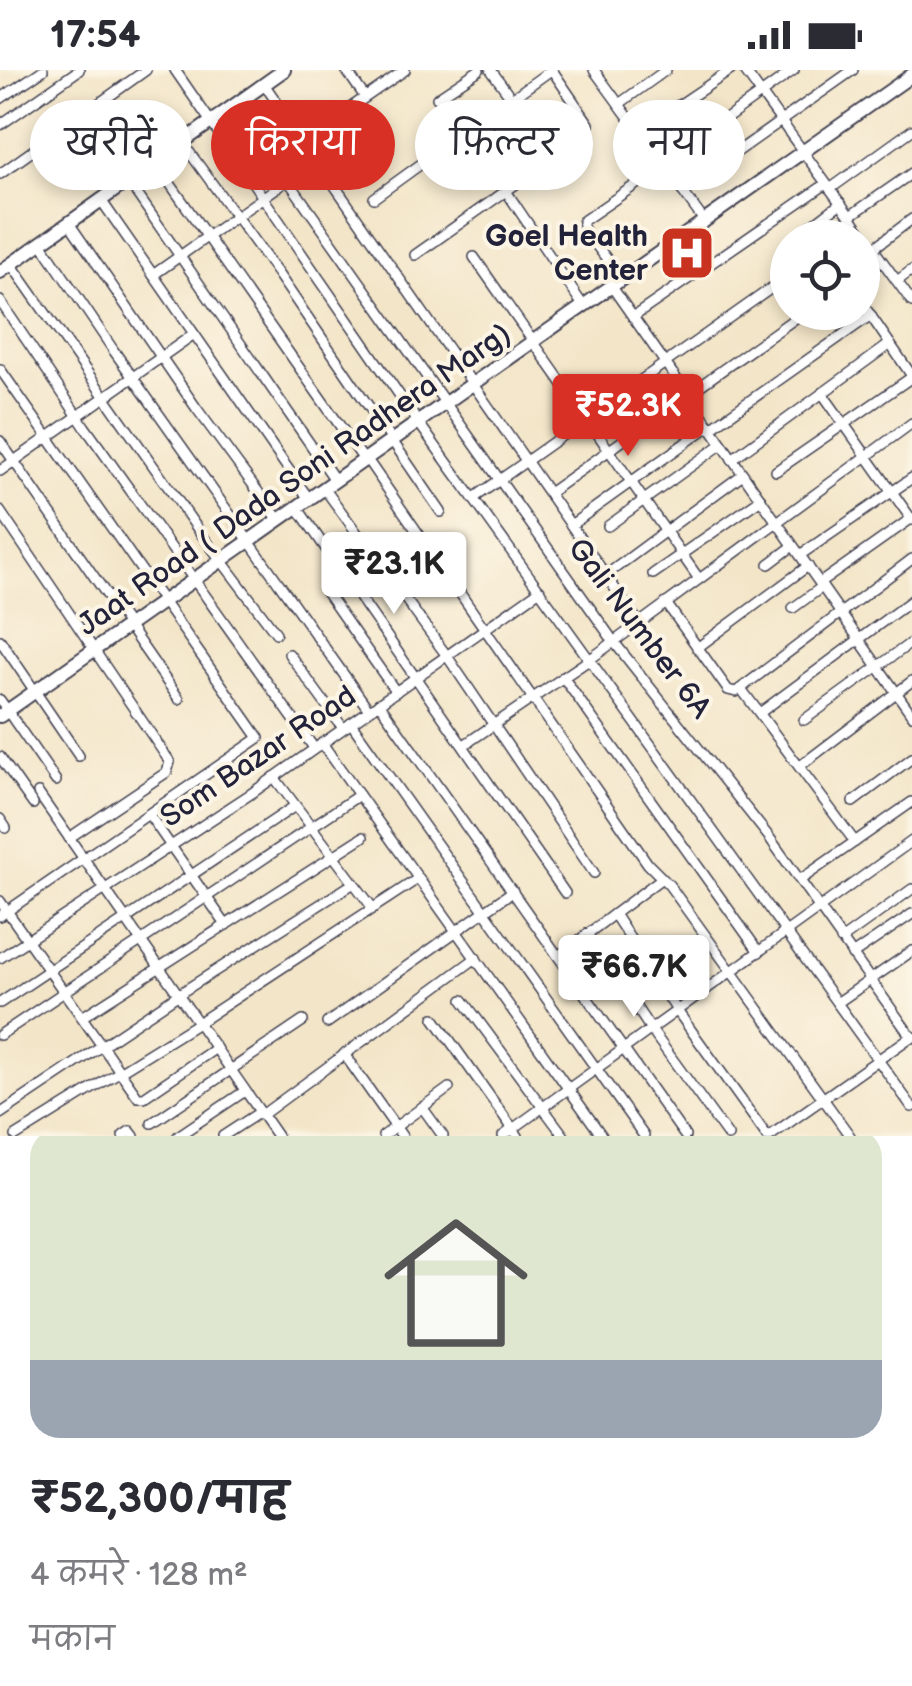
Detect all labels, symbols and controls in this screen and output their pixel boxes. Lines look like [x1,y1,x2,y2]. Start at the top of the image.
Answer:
text: 17:54 [50,13,140,58]
chip: खरीदें [30,100,191,190]
chip: किराया [211,100,395,190]
chip: फ़िल्टर [415,100,593,190]
chip: नया [613,100,745,190]
place label: Goel Health Center [485,219,649,289]
map controls [770,220,880,330]
button: locate [770,220,880,330]
hospital icon: Goel Health Center [657,223,717,283]
street label: Jaat Road ( Dada Soni Radhera Marg) [71,316,518,644]
pin: ₹52.3K [547,374,709,459]
text: ₹52.3K [574,387,682,426]
pin: ₹23.1K [313,532,475,617]
street label: Gali Number 6A [560,532,719,726]
text: ₹23.1K [343,545,445,584]
street label: Som Bazar Road [154,678,363,836]
pin: ₹66.7K [553,935,715,1020]
text: ₹66.7K [580,948,688,987]
icon: home [366,1193,546,1373]
text: ₹52,300/माह [30,1474,288,1525]
text: 4 कमरे · 128 m² [30,1556,248,1595]
text: मकान [30,1621,115,1660]

